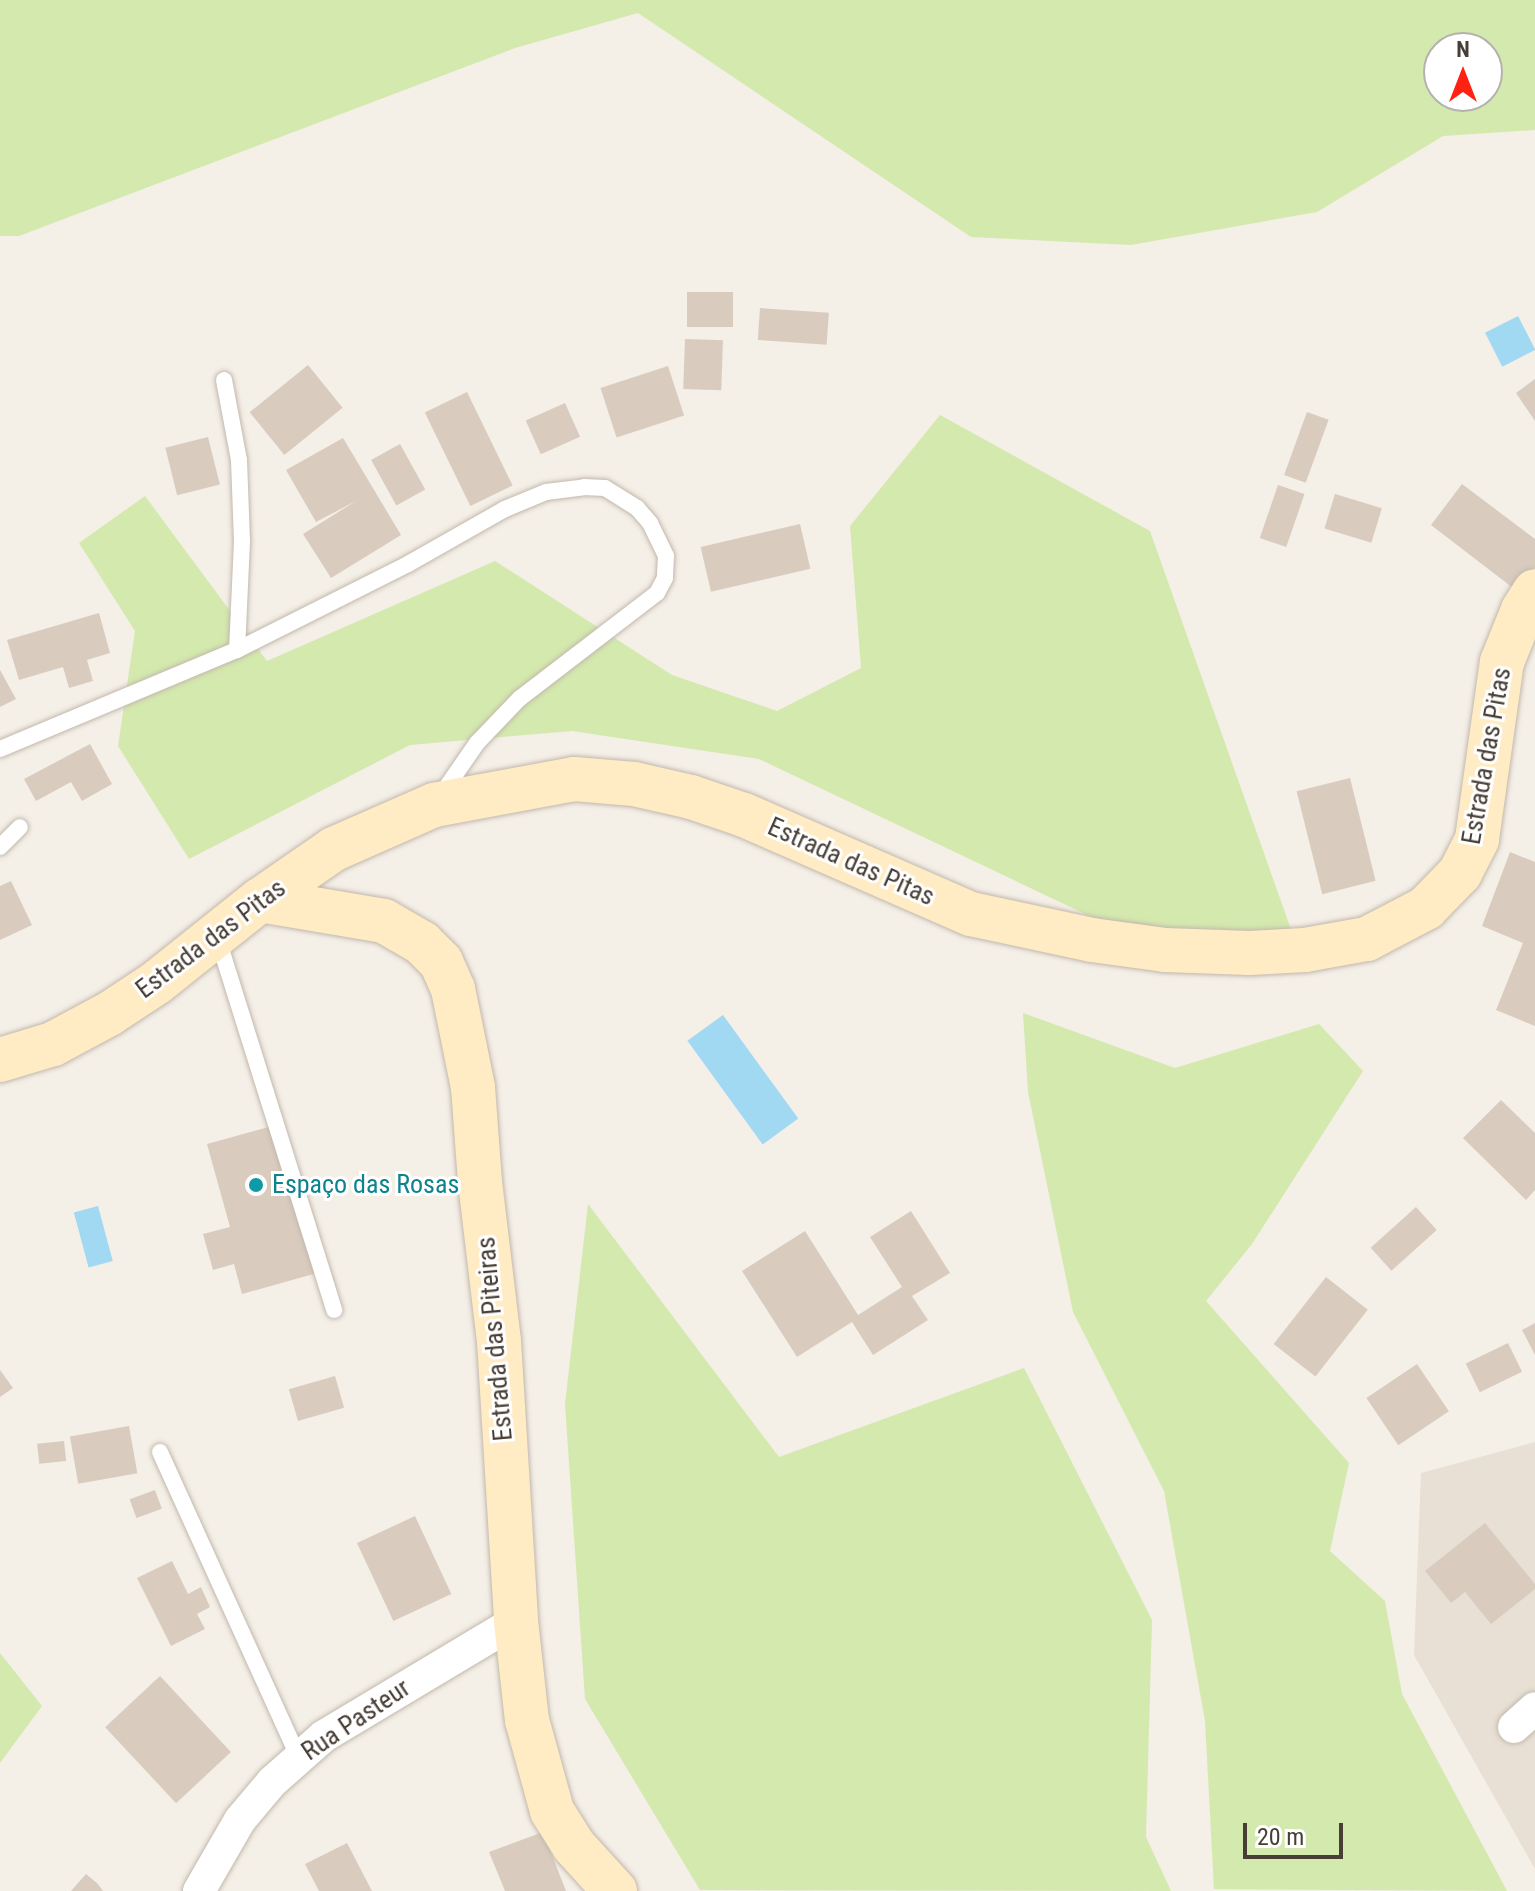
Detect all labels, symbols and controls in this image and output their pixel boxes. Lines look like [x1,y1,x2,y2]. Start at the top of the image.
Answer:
north arrow [1423,32,1503,112]
text: N [1456,37,1470,62]
street label: Estrada das Pitas [1456,665,1518,847]
street label: Estrada das Pitas [763,811,939,913]
street label: Estrada das Pitas [130,873,292,1005]
place label: Espaço das Rosas [272,1169,459,1201]
marker: Espaço das Rosas [247,1176,265,1194]
street label: Estrada das Piteiras [471,1236,519,1442]
street label: Rua Pasteur [296,1672,416,1768]
scale bar [1247,1807,1347,1857]
text: 20 m [1257,1823,1304,1851]

